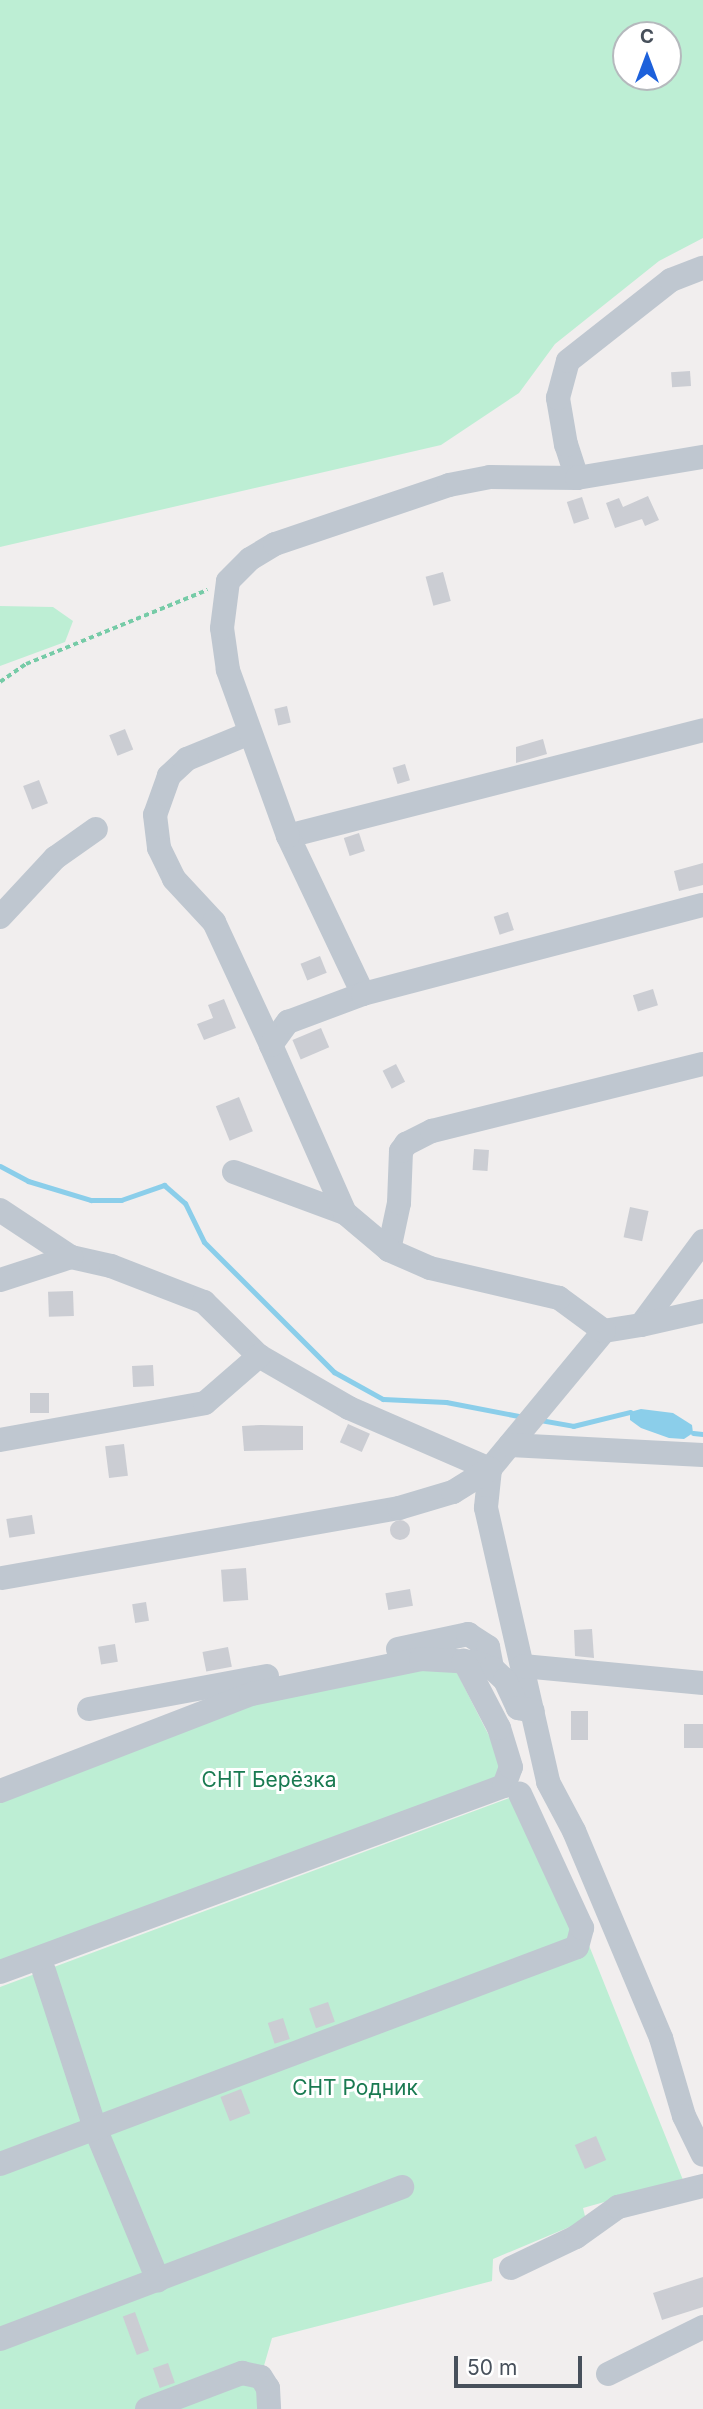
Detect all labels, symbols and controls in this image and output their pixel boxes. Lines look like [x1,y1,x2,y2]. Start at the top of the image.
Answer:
north arrow [612,21,682,91]
text: С [640,25,654,48]
park label: СНТ Берёзка [202,1767,336,1793]
park label: СНТ Родник [292,2075,418,2101]
scale bar [458,2342,586,2386]
text: 50 m [467,2355,517,2380]

